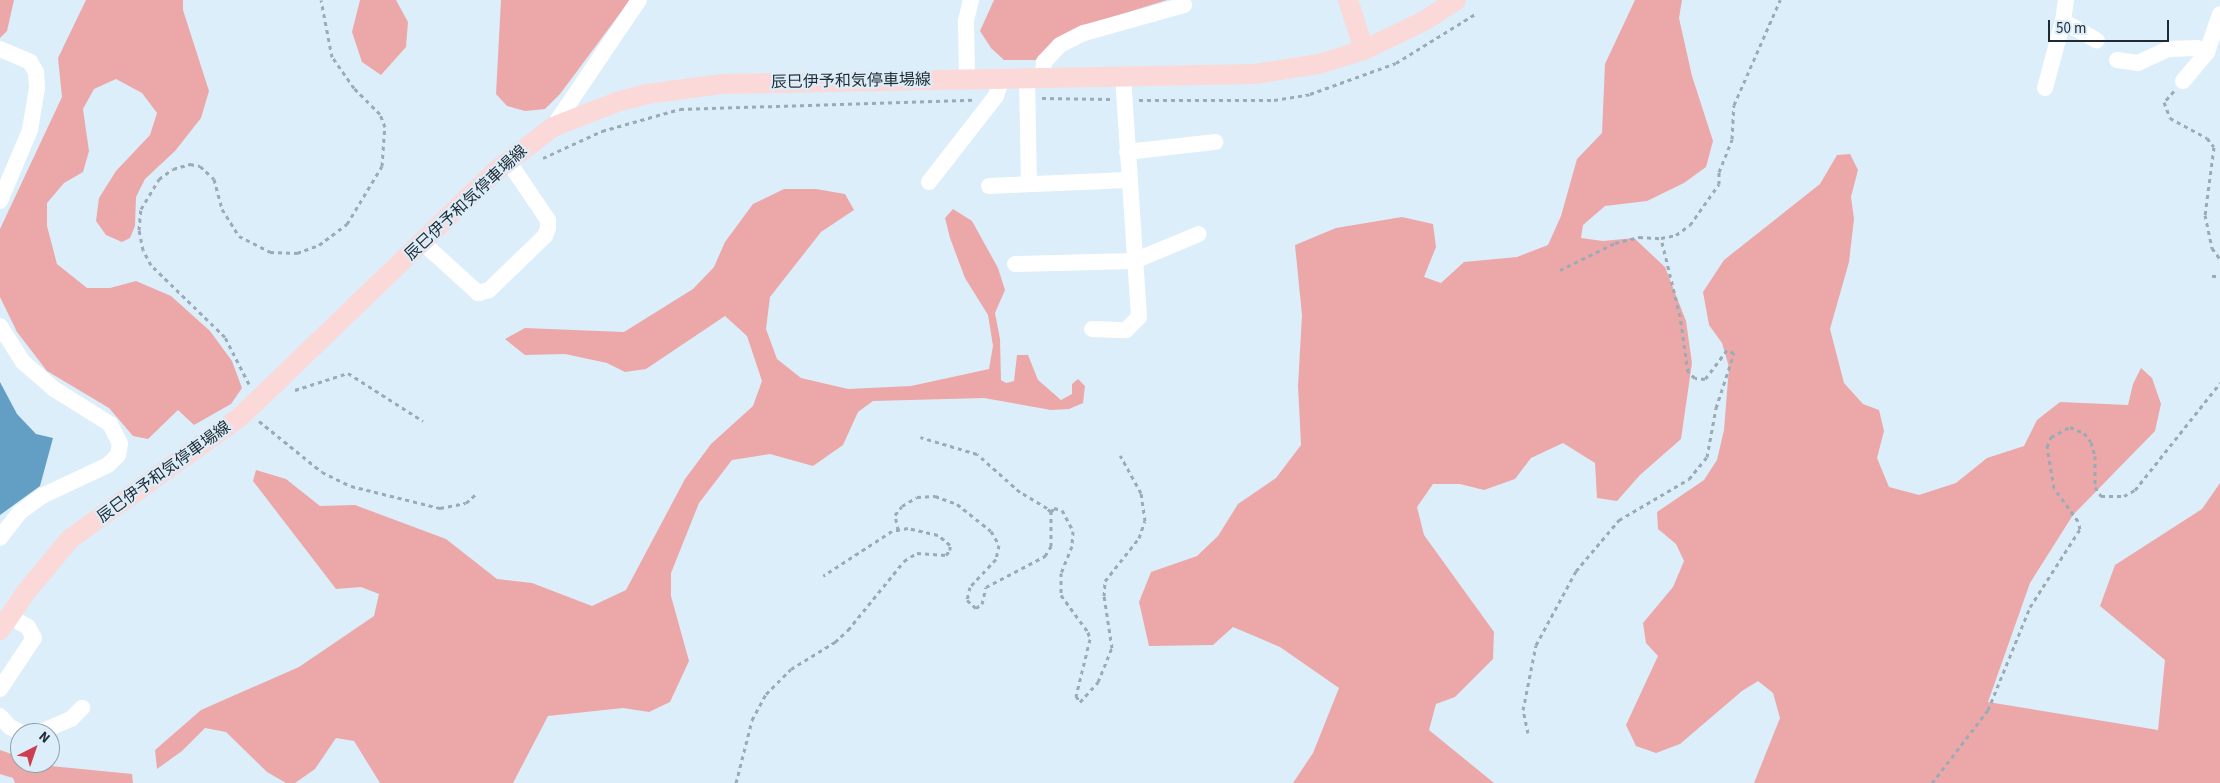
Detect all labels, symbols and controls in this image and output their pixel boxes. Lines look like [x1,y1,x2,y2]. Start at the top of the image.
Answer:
scale bar [2050,10,2171,42]
text: 50 m [2056,18,2086,39]
street label: 辰巳伊予和気停車場線 [771,70,931,92]
street label: 辰巳伊予和気停車場線 [401,141,531,265]
street label: 辰巳伊予和気停車場線 [94,417,234,527]
north arrow [10,723,60,773]
text: N [34,727,54,748]

